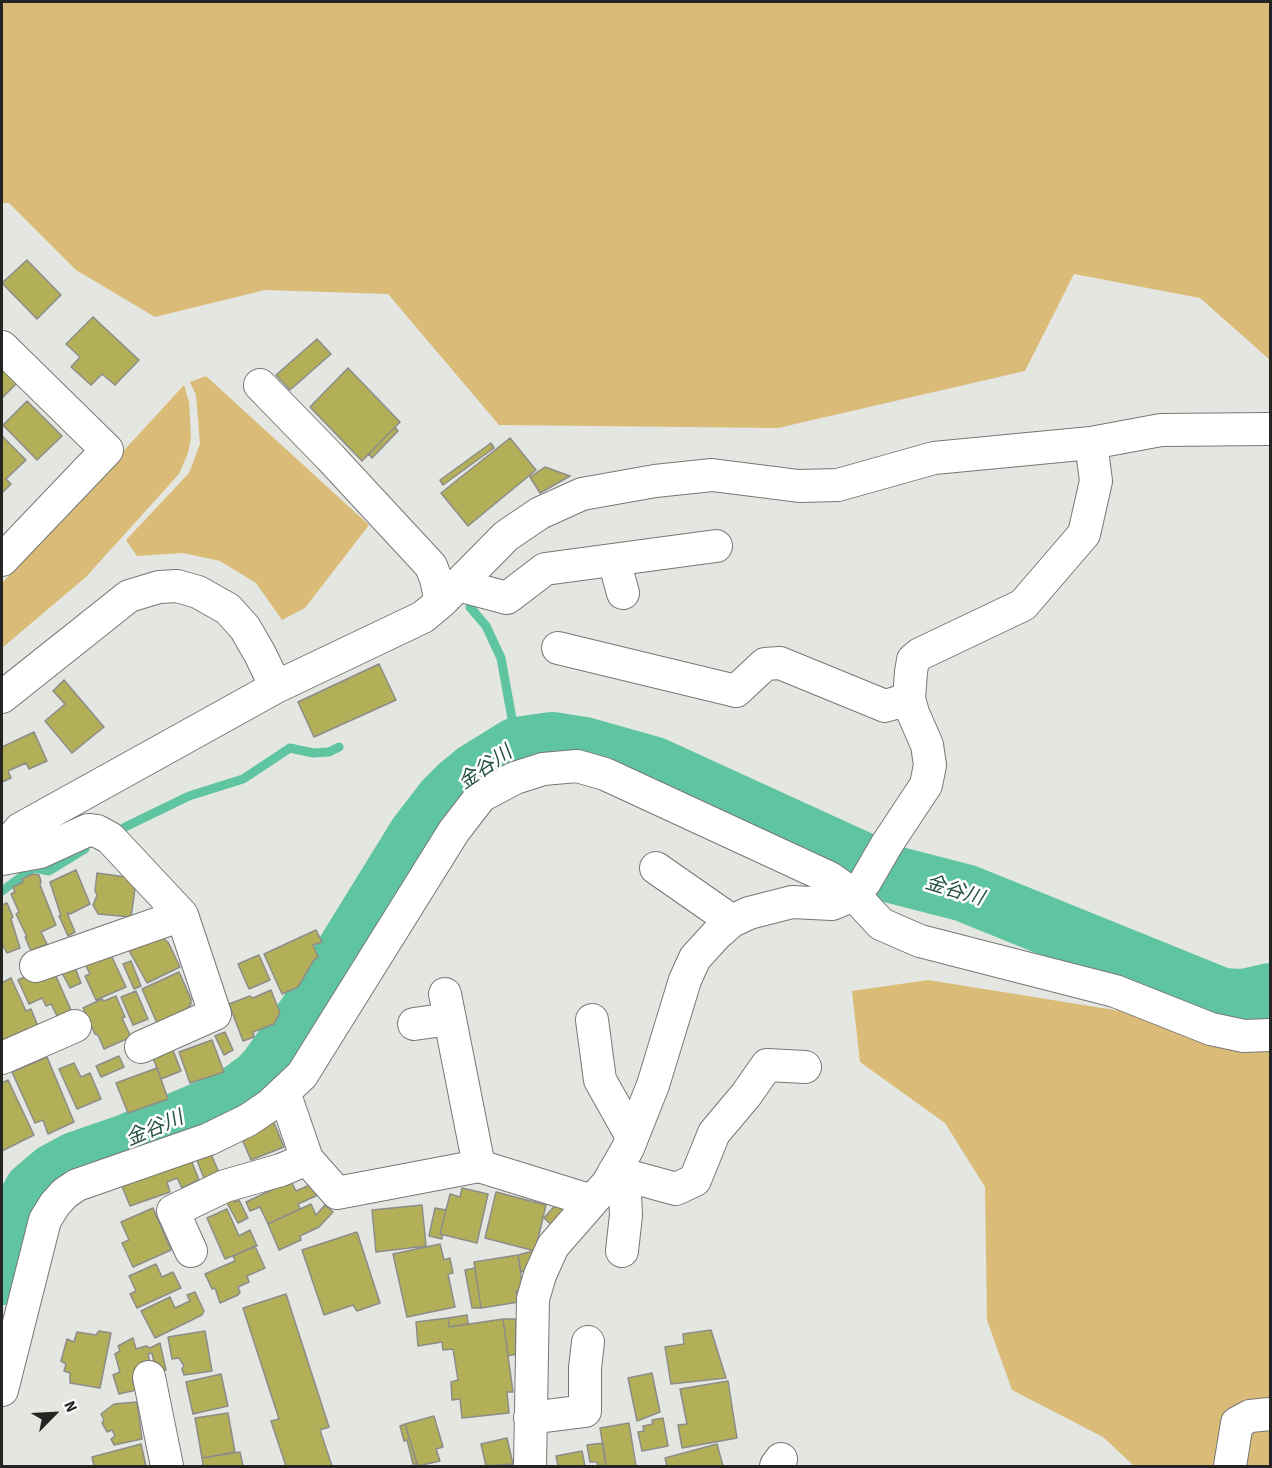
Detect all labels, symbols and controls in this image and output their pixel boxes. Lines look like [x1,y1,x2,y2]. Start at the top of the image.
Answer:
water label: 金谷川 [455,742,517,796]
water label: 金谷川 [922,872,986,912]
water label: 金谷川 [123,1107,187,1153]
north arrow [24,1384,84,1444]
text: N [58,1397,83,1416]

